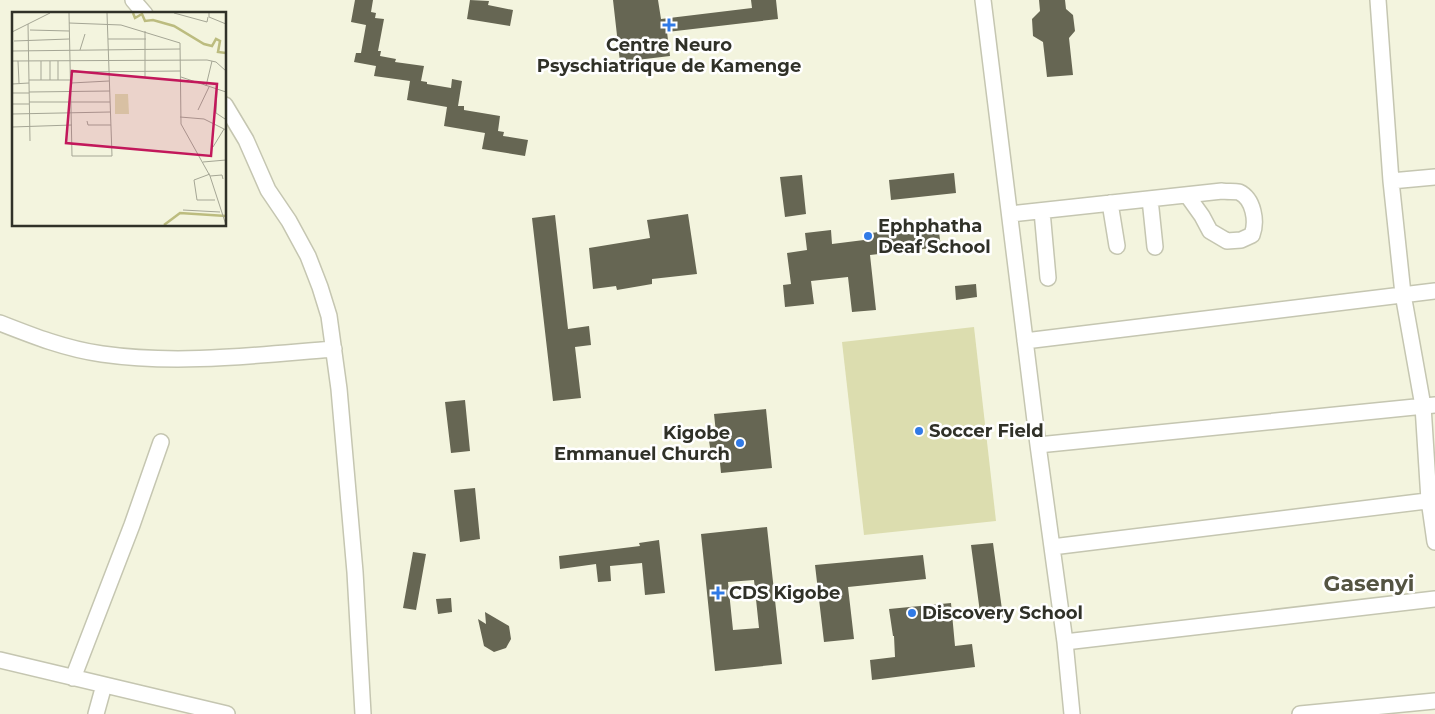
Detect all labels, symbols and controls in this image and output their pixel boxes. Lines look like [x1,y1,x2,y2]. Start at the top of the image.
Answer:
inset map [12,12,226,226]
marker: Centre Neuro Psyschiatrique de Kamenge [662,18,676,32]
place label: Centre Neuro Psyschiatrique de Kamenge [537,34,801,77]
place label: Ephphatha Deaf School [878,215,991,258]
marker: Ephphatha Deaf School [862,230,874,242]
place label: Soccer Field [929,420,1044,442]
place label: Kigobe Emmanuel Church [554,422,730,465]
marker: Soccer Field [913,425,925,437]
marker: Kigobe Emmanuel Church [734,437,746,449]
district label: Gasenyi [1324,570,1414,597]
place label: CDS Kigobe [729,582,840,604]
marker: CDS Kigobe [711,586,725,600]
place label: Discovery School [922,602,1083,624]
marker: Discovery School [906,607,918,619]

